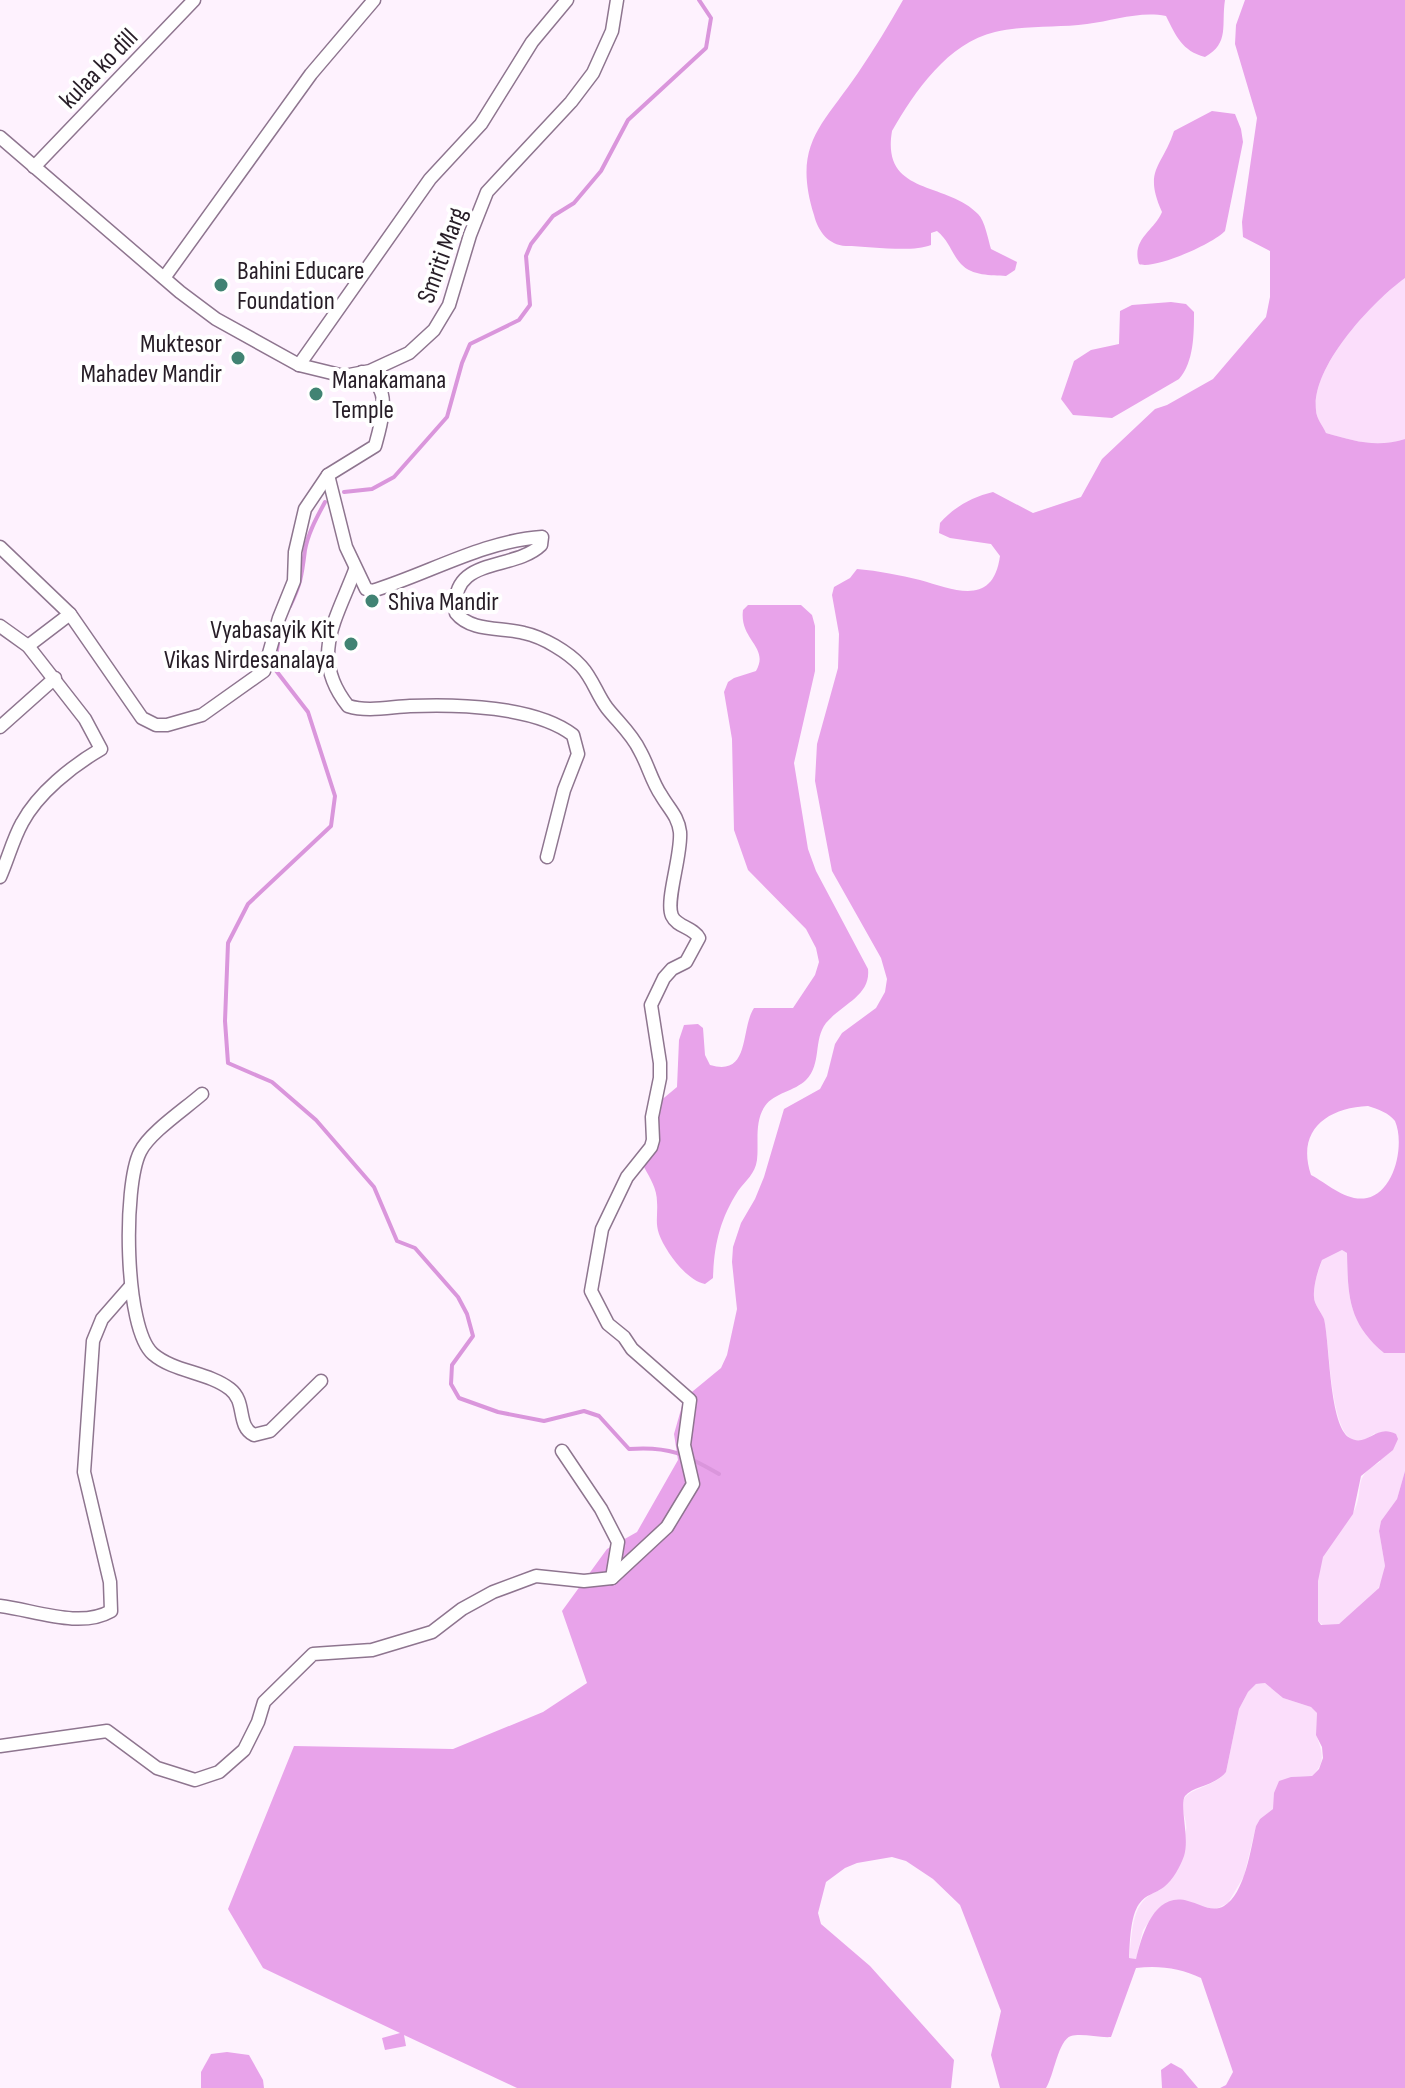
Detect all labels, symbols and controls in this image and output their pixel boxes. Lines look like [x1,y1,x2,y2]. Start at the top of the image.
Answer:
street label: kulaa ko dill [53,22,145,116]
street label: Smriti Marg [411,203,474,308]
place label: Bahini Educare Foundation [237,256,365,317]
marker: Bahini Educare Foundation [212,276,230,294]
place label: Muktesor Mahadev Mandir [80,329,223,390]
marker: Muktesor Mahadev Mandir [229,349,247,367]
place label: Manakamana Temple [332,365,446,426]
marker: Manakamana Temple [307,385,325,403]
place label: Shiva Mandir [388,587,499,618]
marker: Shiva Mandir [363,592,381,610]
place label: Vyabasayik Kit Vikas Nirdesanalaya [164,615,335,676]
marker: Vyabasayik Kit Vikas Nirdesanalaya [342,635,360,653]

